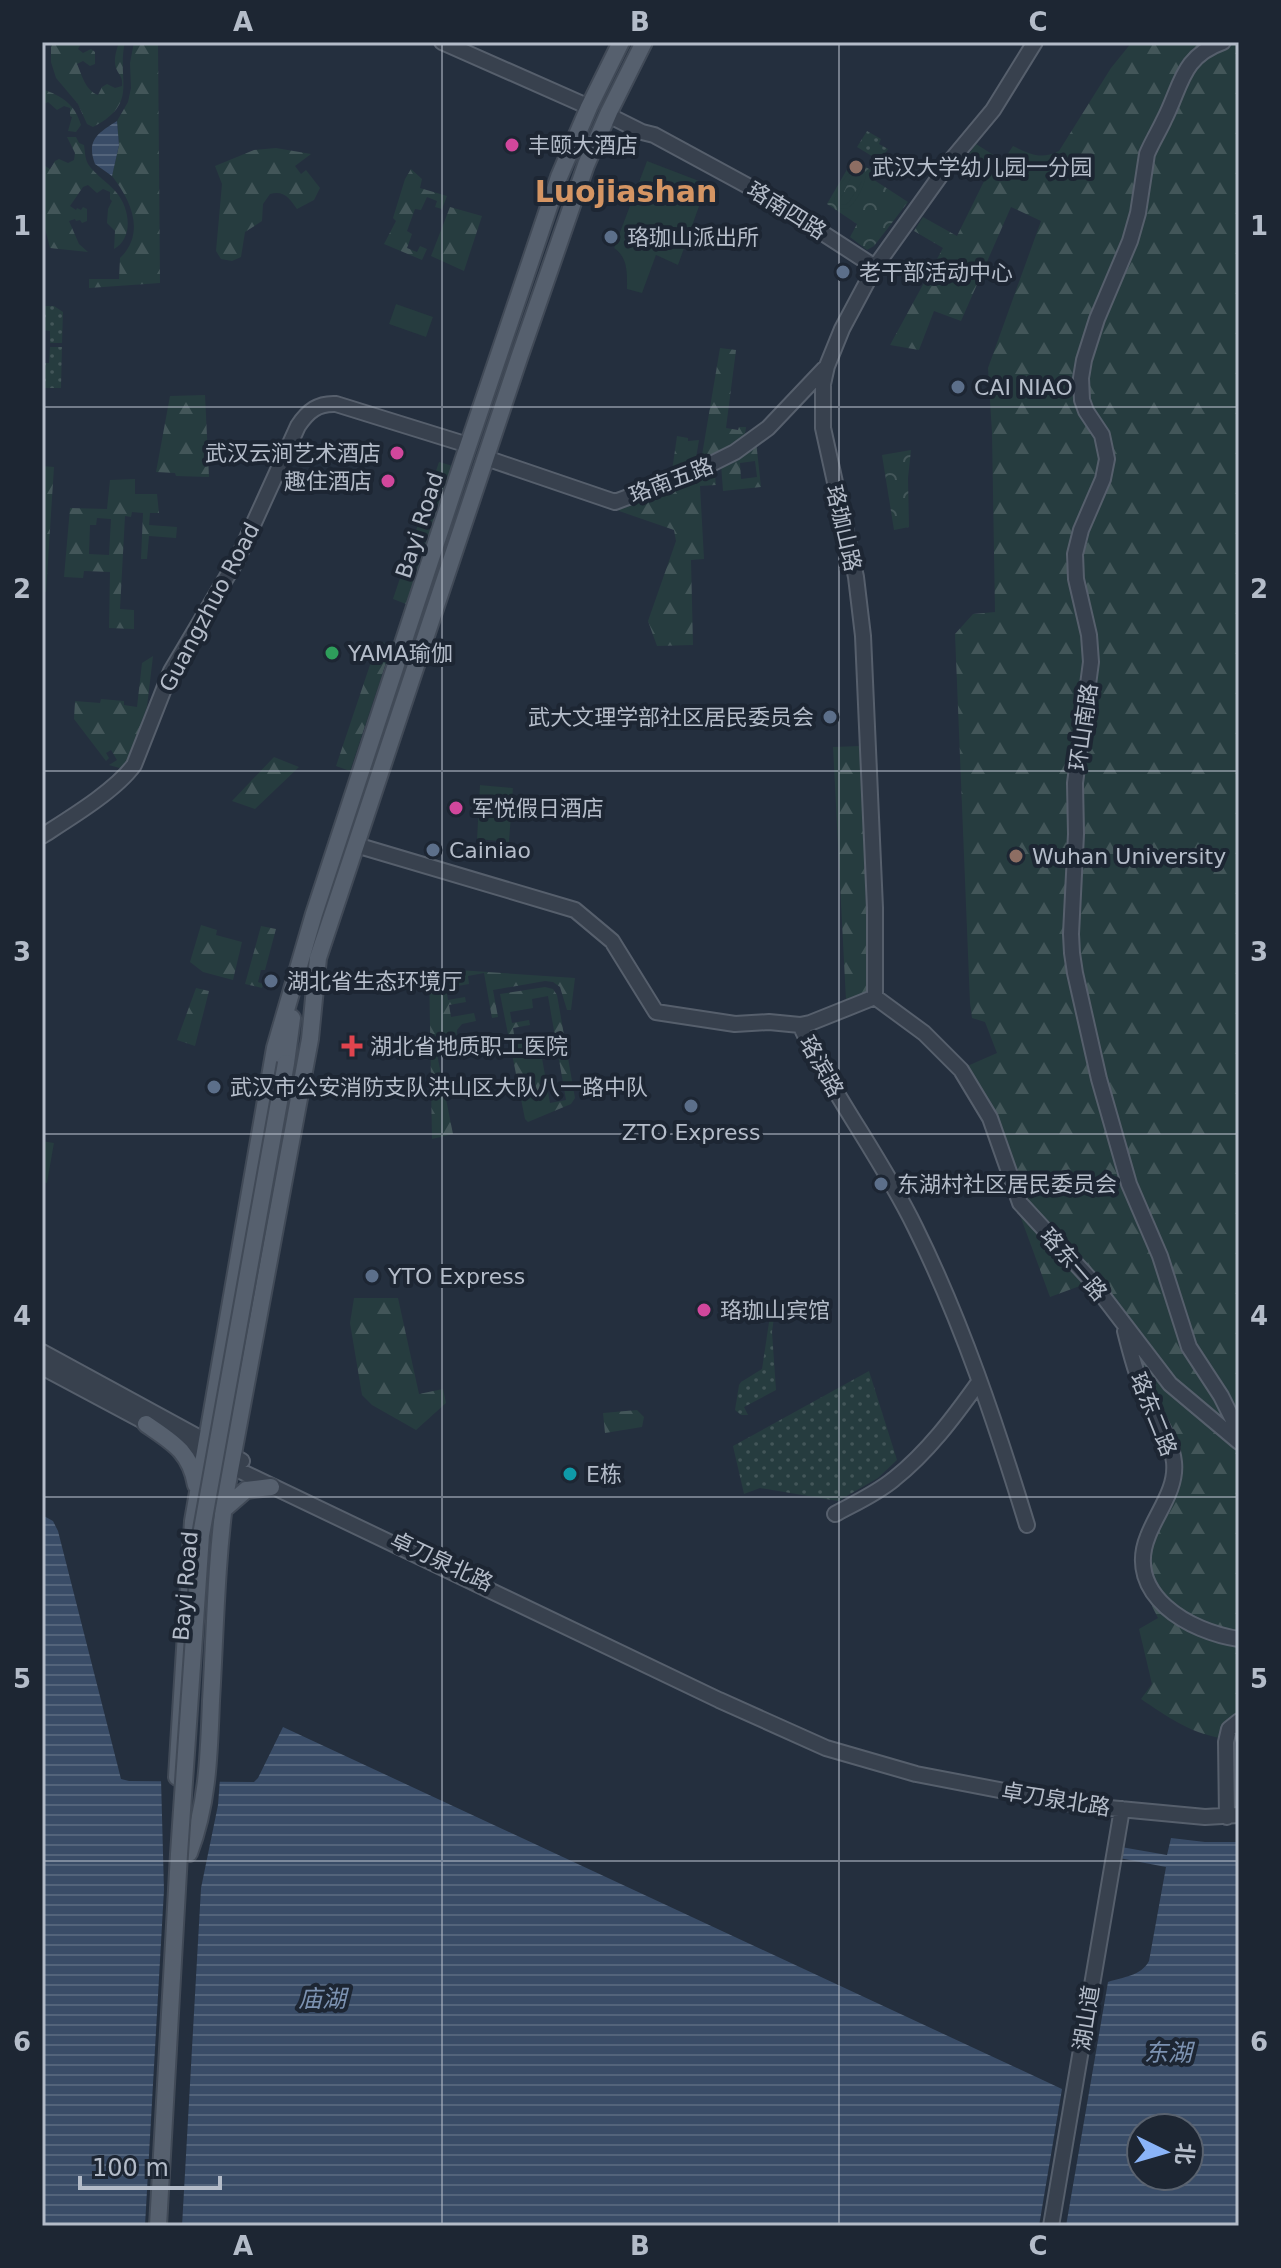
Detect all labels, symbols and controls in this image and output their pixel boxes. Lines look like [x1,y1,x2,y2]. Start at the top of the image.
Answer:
text: A [233,7,253,37]
text: B [630,7,650,37]
text: C [1028,7,1048,37]
place label: 丰颐大酒店 [528,133,638,158]
marker: 丰颐大酒店 [503,136,521,154]
place label: 武汉大学幼儿园一分园 [872,155,1092,180]
marker: 武汉大学幼儿园一分园 [847,158,865,176]
district label: Luojiashan [535,174,717,209]
street label: 珞南四路 [743,177,831,244]
text: 1 [13,211,31,241]
text: 1 [1250,211,1268,241]
place label: 珞珈山派出所 [627,225,759,250]
marker: 珞珈山派出所 [602,228,620,246]
place label: 老干部活动中心 [859,260,1013,285]
marker: 老干部活动中心 [834,263,852,281]
place label: CAI NIAO [974,375,1073,400]
marker: CAI NIAO [949,378,967,396]
place label: 武汉云涧艺术酒店 [205,441,381,466]
marker: 武汉云涧艺术酒店 [388,444,406,462]
street label: 珞南五路 [626,453,717,508]
place label: 趣住酒店 [284,469,372,494]
street label: Bayi Road [391,469,448,581]
marker: 趣住酒店 [379,472,397,490]
street label: 珞珈山路 [821,482,866,574]
street label: Guangzhuo Road [154,519,264,696]
text: 2 [13,574,31,604]
text: 2 [1250,574,1268,604]
place label: YAMA瑜伽 [347,641,453,666]
marker: YAMA瑜伽 [323,644,341,662]
street label: 环山南路 [1065,682,1102,772]
place label: 武大文理学部社区居民委员会 [528,705,814,730]
marker: 武大文理学部社区居民委员会 [821,708,839,726]
place label: 军悦假日酒店 [472,796,604,821]
marker: 军悦假日酒店 [447,799,465,817]
place label: Cainiao [449,838,531,863]
marker: Cainiao [424,841,442,859]
place label: Wuhan University [1032,844,1226,869]
marker: Wuhan University [1007,847,1025,865]
text: 3 [13,937,31,967]
text: 3 [1250,937,1268,967]
place label: 湖北省生态环境厅 [287,969,463,994]
marker: 湖北省生态环境厅 [262,972,280,990]
street label: 珞滨路 [795,1031,848,1101]
place label: 湖北省地质职工医院 [370,1034,568,1059]
marker: 湖北省地质职工医院 [341,1035,363,1057]
place label: 武汉市公安消防支队洪山区大队八一路中队 [230,1075,648,1100]
marker: 武汉市公安消防支队洪山区大队八一路中队 [205,1078,223,1096]
marker: ZTO Express [682,1097,700,1115]
place label: ZTO Express [622,1120,760,1145]
place label: 东湖村社区居民委员会 [897,1172,1117,1197]
marker: 东湖村社区居民委员会 [872,1175,890,1193]
street label: 珞东一路 [1035,1223,1112,1306]
place label: YTO Express [387,1264,525,1289]
marker: YTO Express [363,1267,381,1285]
place label: 珞珈山宾馆 [720,1298,830,1323]
text: 4 [13,1301,31,1331]
marker: 珞珈山宾馆 [695,1301,713,1319]
text: 4 [1250,1301,1268,1331]
street label: 珞东二路 [1125,1369,1182,1460]
place label: E栋 [586,1462,622,1487]
marker: E栋 [561,1465,579,1483]
street label: 卓刀泉北路 [387,1527,497,1596]
street label: Bayi Road [168,1530,203,1642]
text: 5 [13,1664,31,1694]
text: 5 [1250,1664,1268,1694]
street label: 卓刀泉北路 [1000,1779,1112,1820]
street label: 湖山道 [1069,1984,1104,2053]
water label: 庙湖 [298,1985,350,2013]
text: 6 [13,2027,31,2057]
text: 6 [1250,2027,1268,2057]
water label: 东湖 [1144,2039,1196,2067]
north arrow [1125,2112,1205,2192]
scale bar [80,2140,220,2190]
text: 北 [1171,2142,1198,2166]
text: 100 m [92,2154,169,2182]
text: A [233,2231,253,2261]
text: B [630,2231,650,2261]
text: C [1028,2231,1048,2261]

